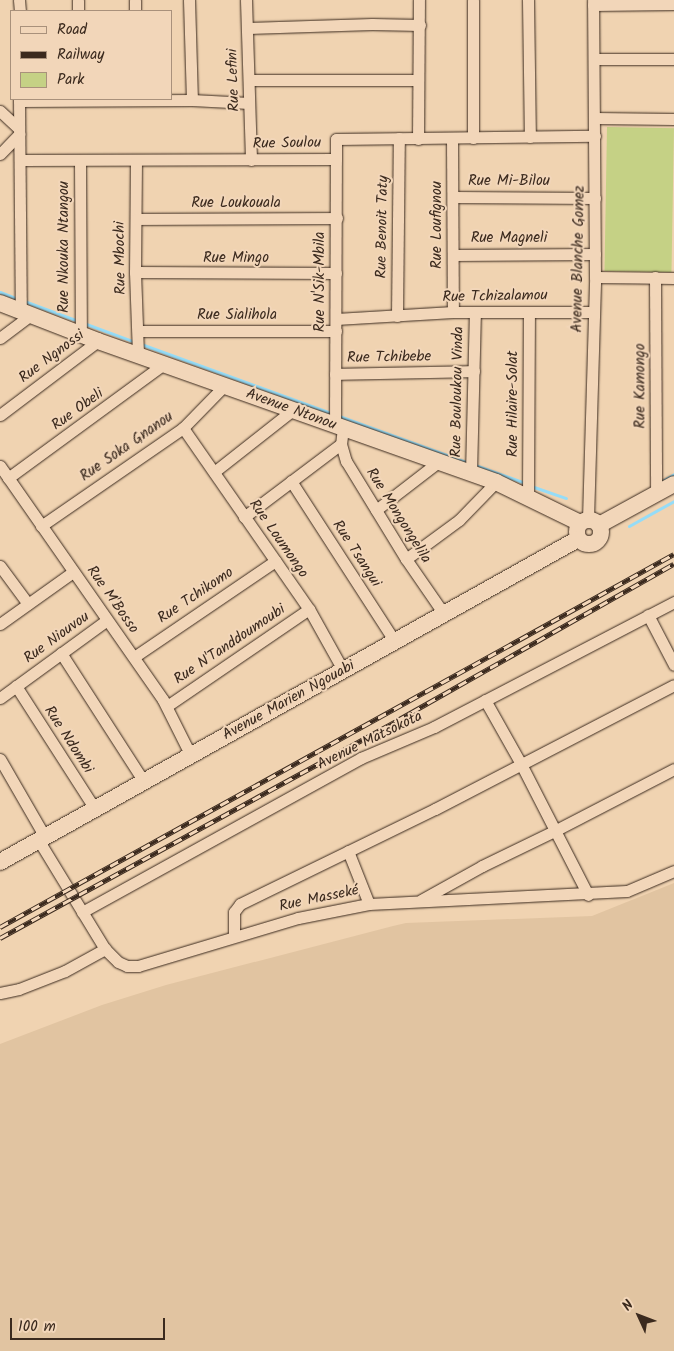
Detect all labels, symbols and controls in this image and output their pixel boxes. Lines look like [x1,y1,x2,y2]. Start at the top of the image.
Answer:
legend [10,10,172,100]
text: Road [57,18,87,42]
text: Railway [57,43,104,67]
street label: Rue Lefini [224,48,244,112]
text: Park [57,68,84,92]
street label: Rue Soulou [253,134,321,154]
street label: Rue Mi-Bilou [468,173,550,191]
street label: Rue Benoit Taty [373,175,393,279]
street label: Rue Nkouka Ntangou [56,181,74,313]
street label: Rue Loufignou [429,181,447,269]
street label: Avenue Blanche Gomez [569,185,589,333]
street label: Rue Loukouala [191,195,281,213]
street label: Rue Mbochi [111,221,131,295]
street label: Rue Magneli [471,230,547,248]
street label: Rue N'Sik-Mbila [312,232,330,332]
street label: Rue Mingo [203,250,269,268]
street label: Rue Tchizalamou [442,287,548,307]
street label: Rue Sialihola [197,307,277,325]
street label: Rue Bouloukou Vinda [448,326,468,458]
street label: Rue Ngnossi [16,327,88,387]
street label: Rue Kamongo [632,343,650,429]
street label: Rue Tchibebe [347,348,431,368]
street label: Rue Hilaire-Solat [505,351,523,457]
street label: Rue Obeli [49,385,107,435]
street label: Avenue Ntonou [243,385,339,435]
street label: Rue Soka Gnanou [77,408,177,486]
street label: Rue Mongongelila [361,465,435,567]
street label: Rue Loumongo [244,496,312,582]
street label: Rue Tsangui [328,517,384,591]
street label: Rue M'Bosso [82,563,142,637]
street label: Rue Tchikomo [155,564,237,628]
street label: Rue N'Tanddoumoubi [171,601,289,689]
street label: Rue Niouvou [21,608,93,668]
street label: Avenue Marien Ngouabi [220,657,358,745]
street label: Rue Ndombi [40,703,96,777]
street label: Avenue Matsokota [315,708,425,774]
street label: Rue Masseké [278,882,360,916]
north arrow [614,1291,664,1341]
text: N [617,1295,639,1317]
scale bar [12,1308,168,1340]
text: 100 m [18,1315,56,1339]

